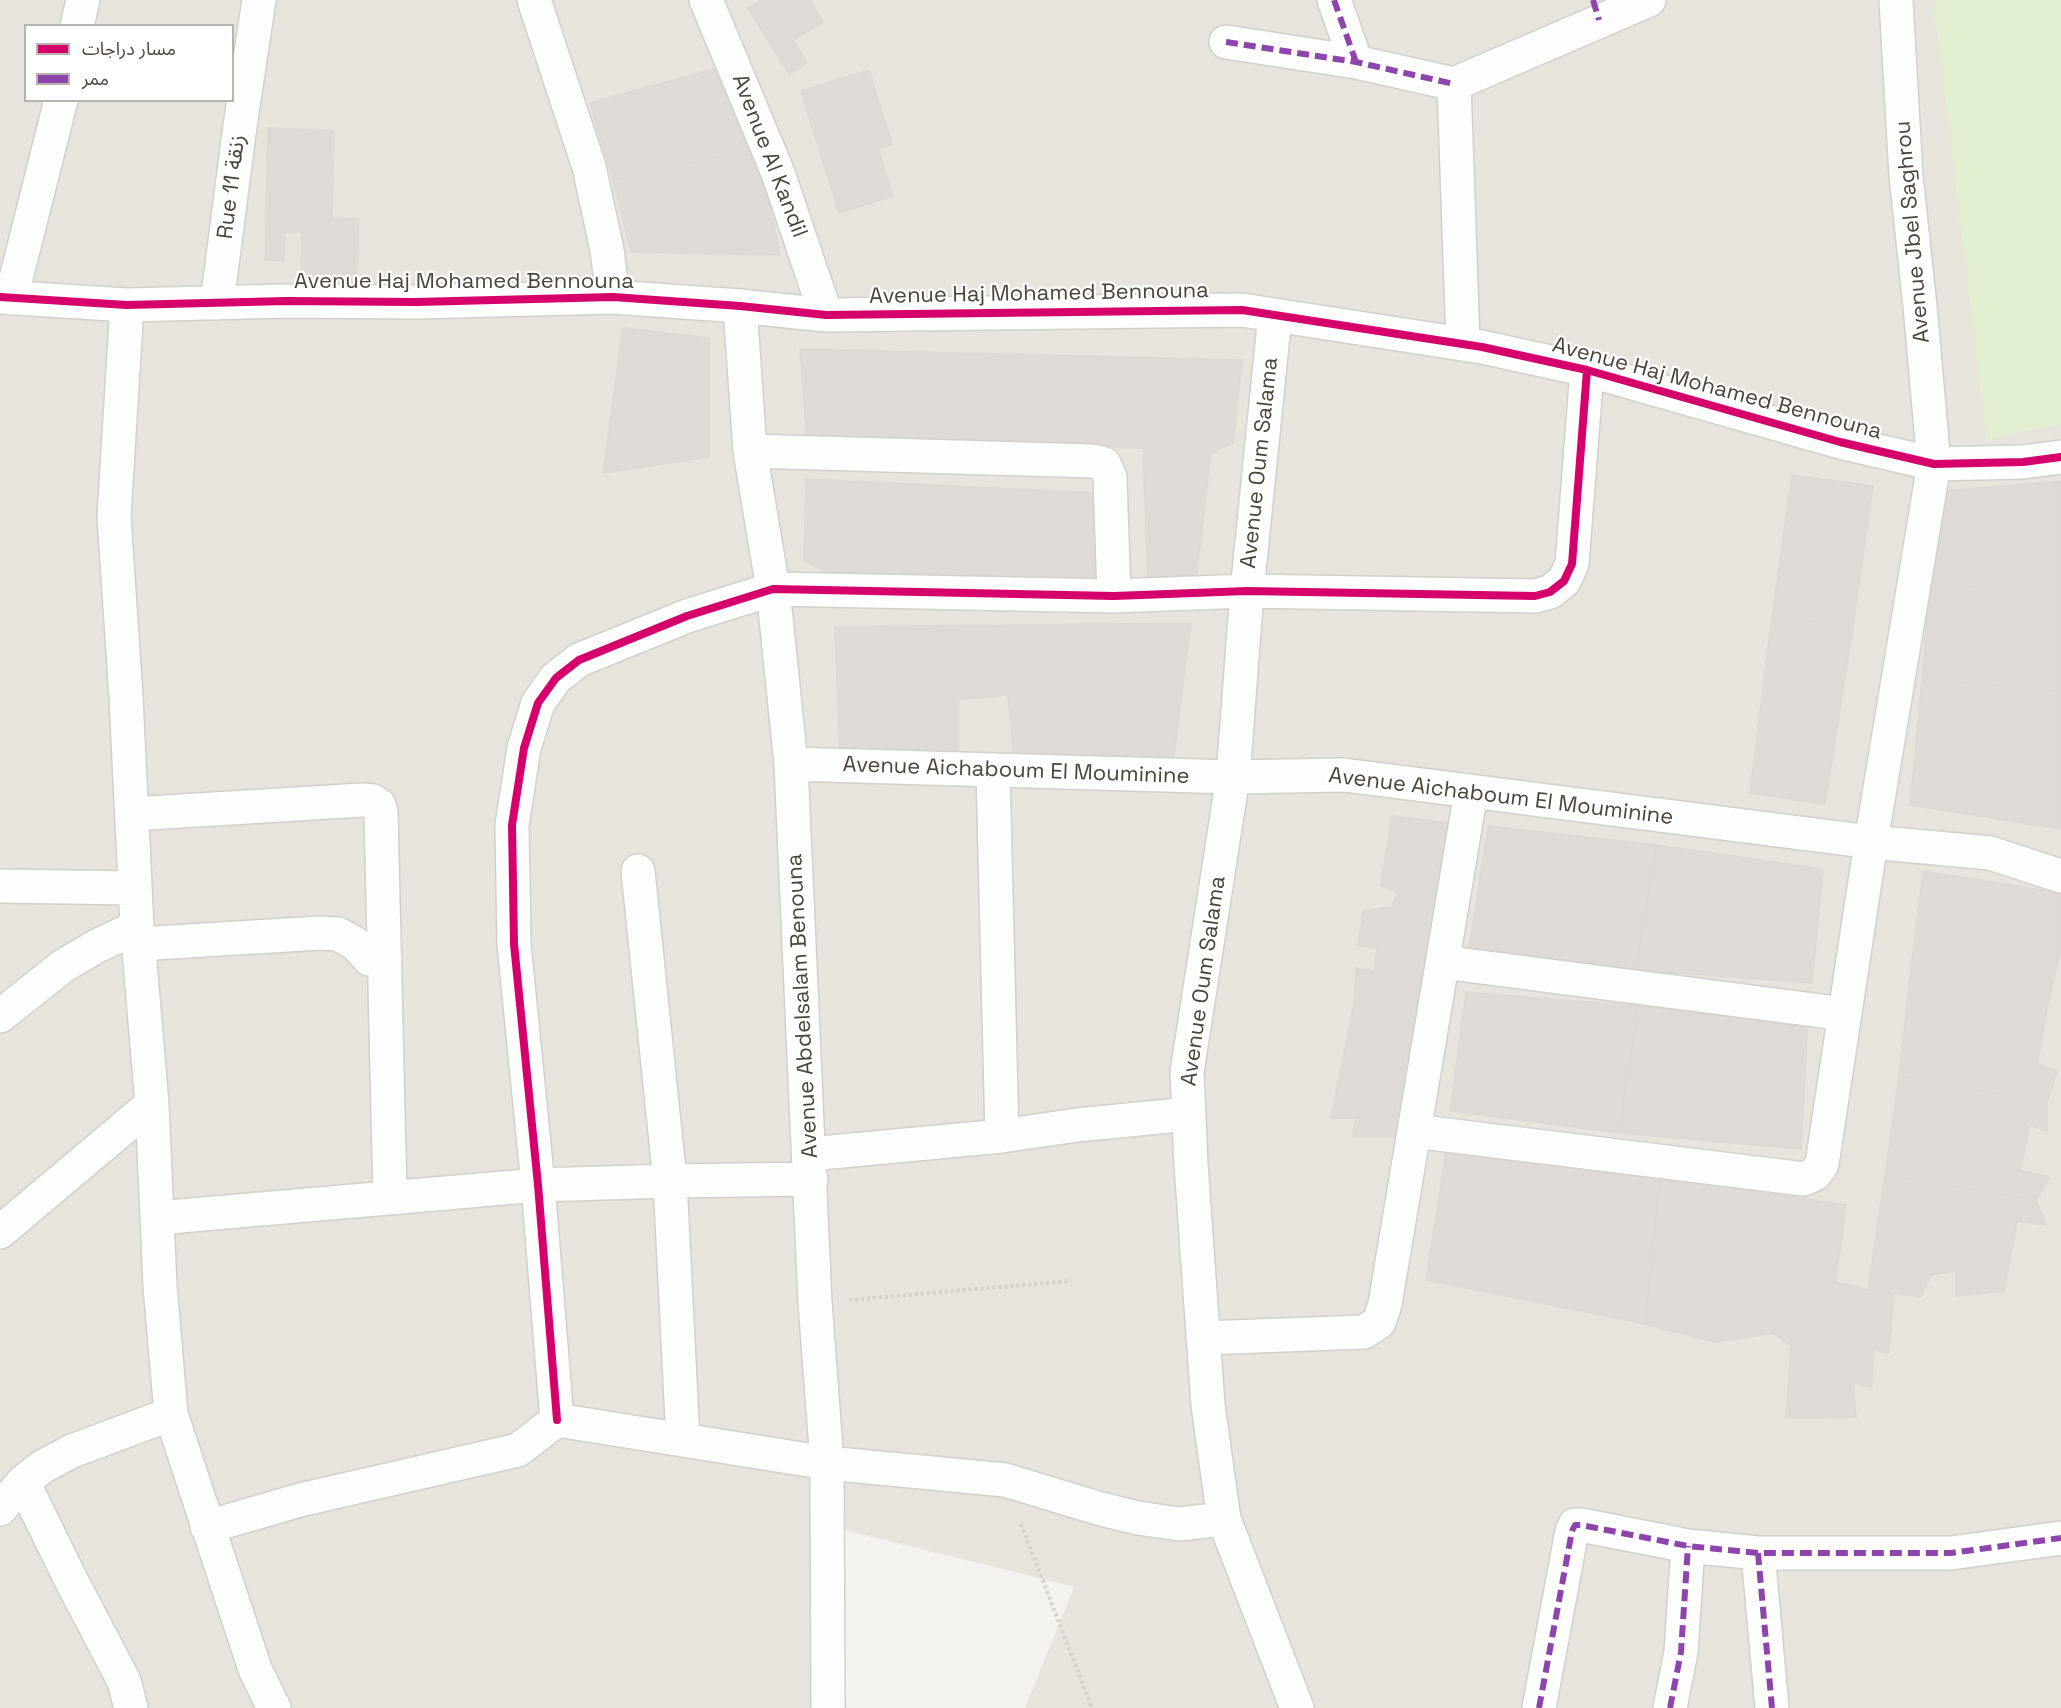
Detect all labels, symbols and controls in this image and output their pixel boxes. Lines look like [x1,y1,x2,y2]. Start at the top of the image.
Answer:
legend [24,24,234,102]
text: مسار دراجات [82,37,176,60]
text: ممر [82,67,109,90]
street label: Avenue Al Kandil [726,71,812,241]
street label: Avenue Jbel Saghrou [1890,120,1936,344]
street label: Rue 11 زنقة [213,133,251,241]
street label: Avenue Haj Mohamed Bennouna [294,269,634,295]
street label: Avenue Haj Mohamed Bennouna [869,278,1209,310]
street label: Avenue Haj Mohamed Bennouna [1549,332,1885,446]
street label: Avenue Oum Salama [1236,356,1284,570]
street label: Avenue Aichaboum El Mouminine [842,752,1190,790]
street label: Avenue Aichaboum El Mouminine [1327,763,1675,831]
street label: Avenue Abdelsalam Benouna [782,853,824,1159]
street label: Avenue Oum Salama [1176,874,1232,1088]

